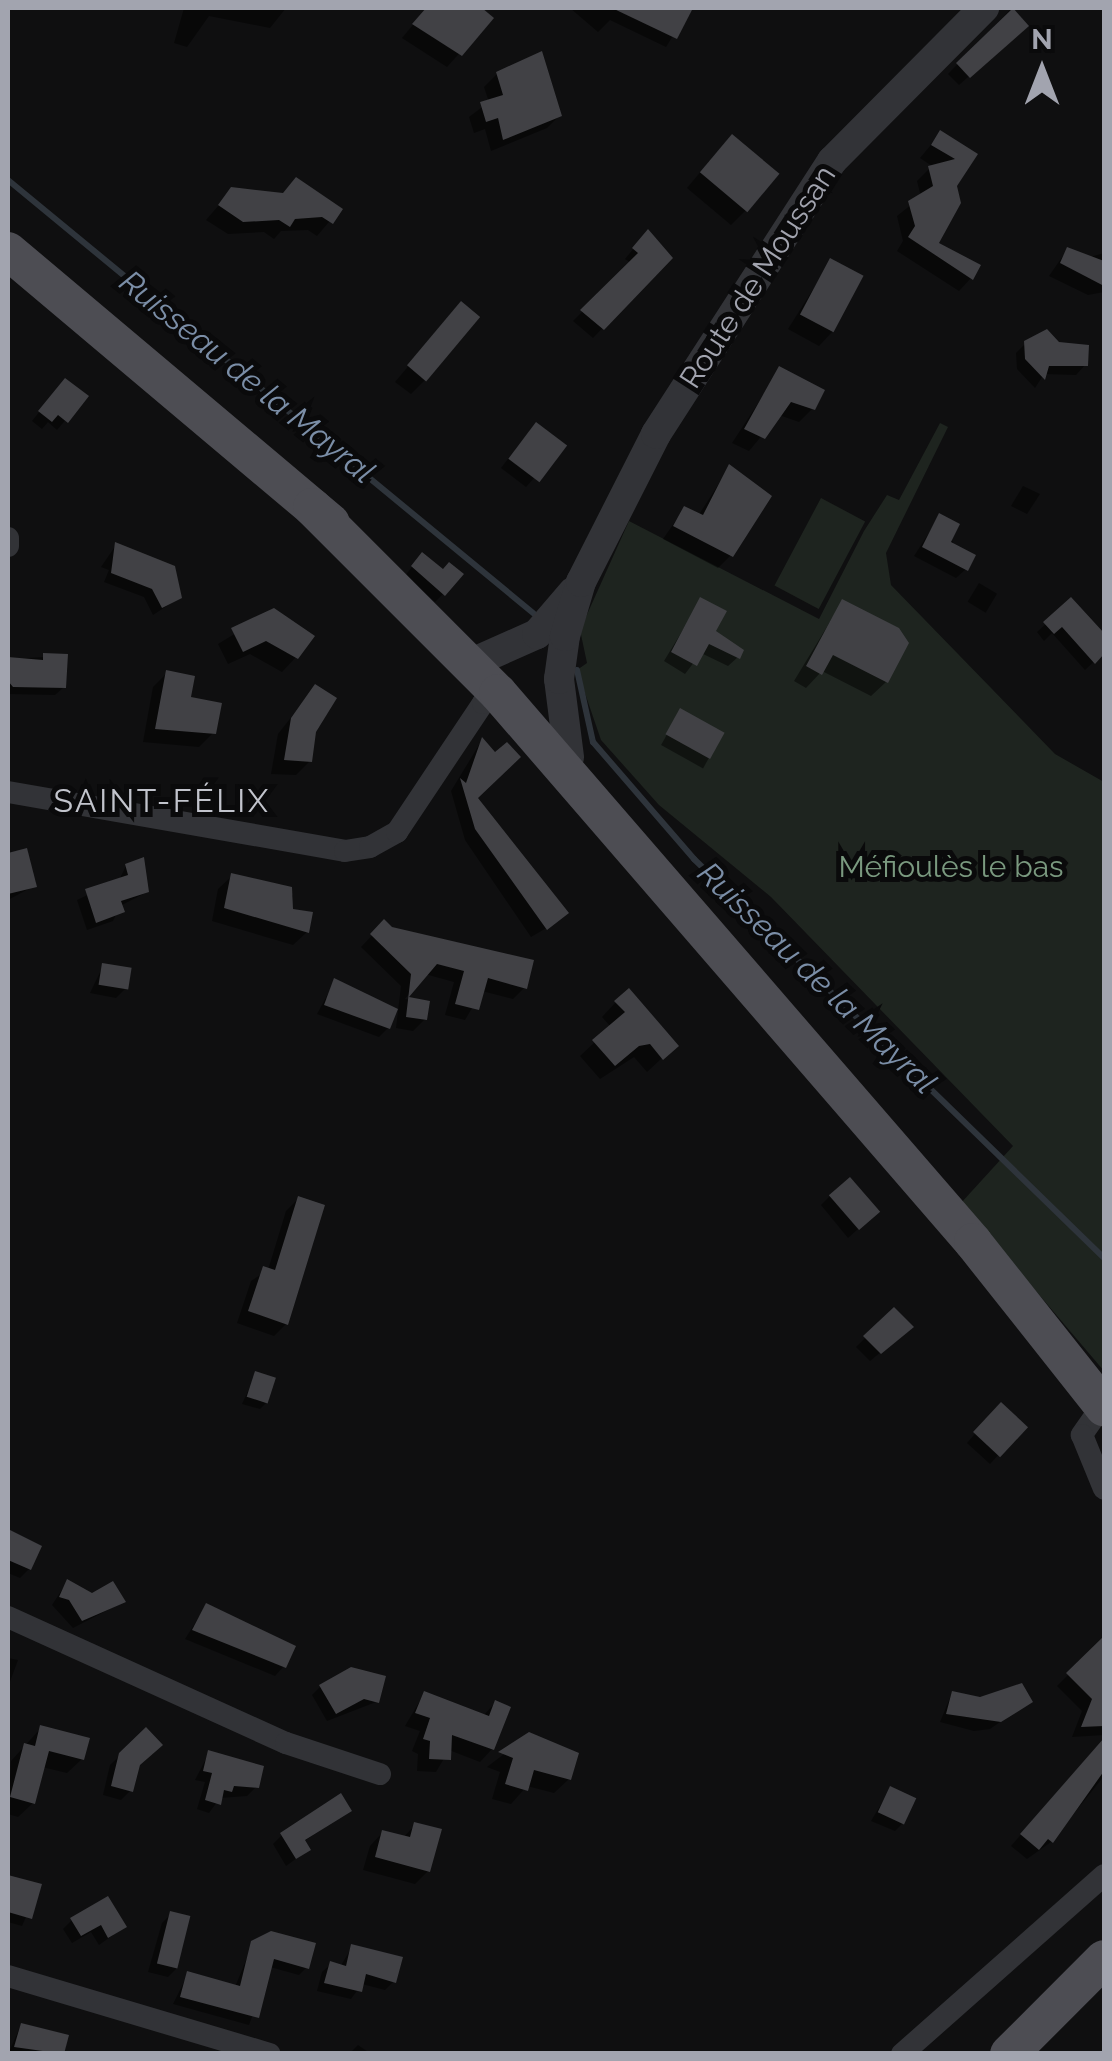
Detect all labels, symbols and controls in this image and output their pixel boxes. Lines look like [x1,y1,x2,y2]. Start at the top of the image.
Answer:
north arrow [992,20,1092,120]
text: N [1031,23,1053,56]
street label: Route de Moussan [673,159,843,395]
water label: Ruisseau de la Mayral [112,263,382,491]
district label: SAINT-FÉLIX [54,782,270,820]
park label: Méfioulès le bas [839,849,1063,885]
water label: Ruisseau de la Mayral [690,854,944,1102]

